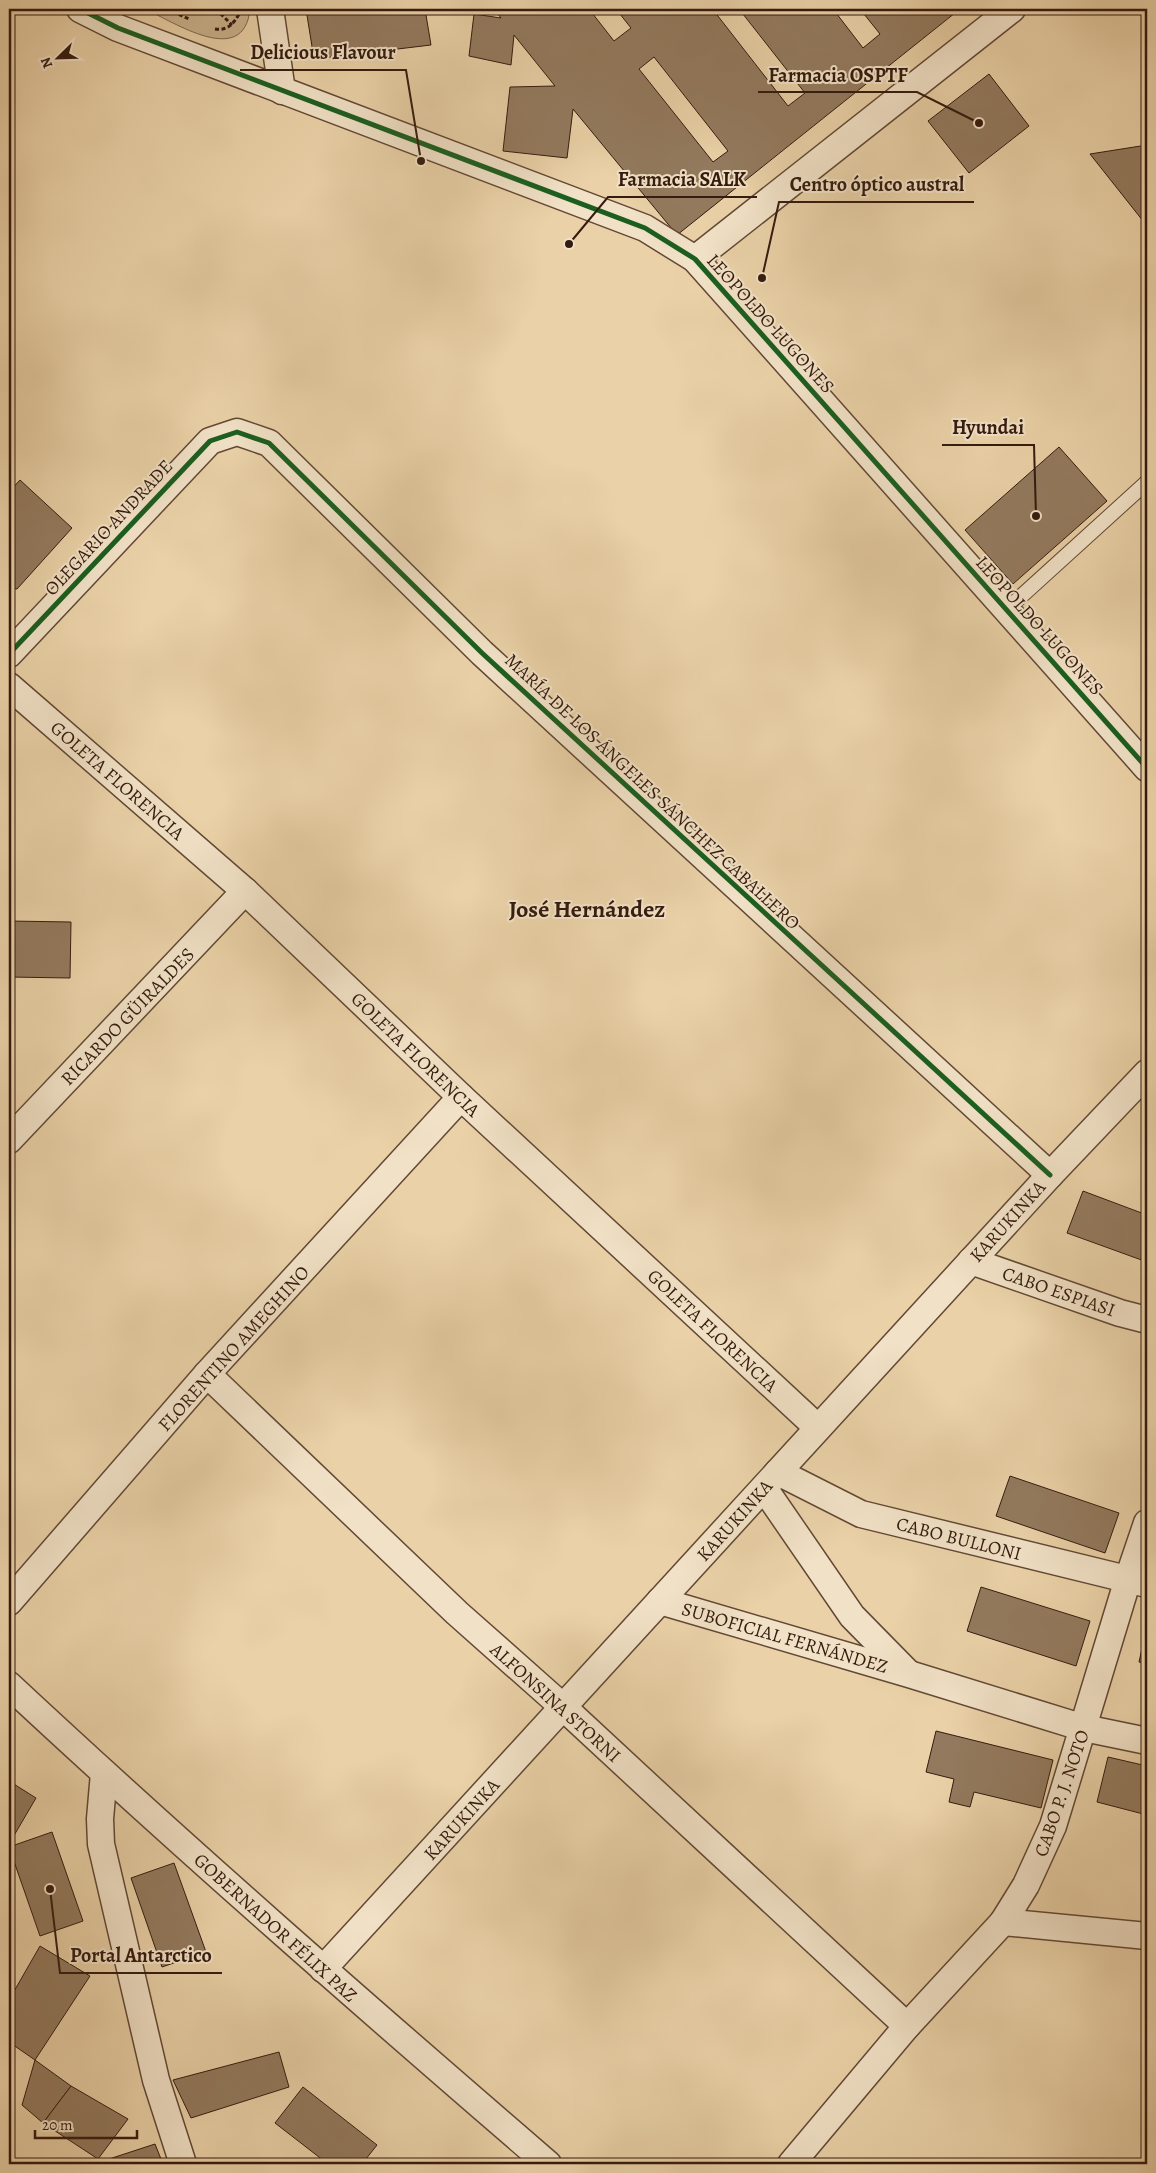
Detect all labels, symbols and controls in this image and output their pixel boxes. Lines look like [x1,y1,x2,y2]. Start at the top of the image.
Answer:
north arrow [32,32,82,82]
callout: Delicious Flavour [240,35,406,70]
text: Delicious Flavour [250,39,396,66]
text: N [36,54,57,71]
callout: Farmacia OSPTF [758,57,917,92]
text: Farmacia OSPTF [768,62,908,89]
callout: Farmacia SALK [608,162,757,197]
text: Farmacia SALK [618,166,747,193]
callout: Centro óptico austral [779,167,974,202]
text: Centro óptico austral [790,171,965,198]
street label: LEOPOLDO LUGONES [700,248,840,399]
callout: Hyundai [942,410,1034,445]
text: Hyundai [952,414,1024,441]
street label: OLEGARIO ANDRADE [39,454,179,602]
street label: LEOPOLDO LUGONES [969,550,1109,701]
street label: MARÍA DE LOS ÁNGELES SÁNCHEZ CABALLERO [499,648,806,936]
street label: GOLETA FLORENCIA [45,715,191,847]
district label: José Hernández [509,893,665,925]
street label: RICARDO GÜIRALDES [55,942,200,1091]
street label: GOLETA FLORENCIA [345,986,486,1124]
street label: KARUKINKA [964,1174,1052,1268]
street label: FLORENTINO AMEGHINO [152,1260,315,1437]
street label: CABO ESPIASI [999,1260,1119,1323]
street label: GOLETA FLORENCIA [641,1263,784,1399]
street label: KARUKINKA [691,1473,779,1567]
street label: CABO BULLONI [893,1511,1024,1567]
street label: SUBOFICIAL FERNÁNDEZ [679,1596,891,1680]
street label: ALFONSINA STORNI [484,1636,626,1768]
street label: CABO P. J. NOTO [1028,1726,1096,1860]
street label: KARUKINKA [418,1772,506,1866]
street label: GOBERNADOR FÉLIX PAZ [188,1847,363,2008]
callout: Portal Antarctico [60,1938,222,1973]
text: Portal Antarctico [70,1942,212,1969]
scale bar [35,2108,138,2140]
text: 20 m [42,2115,73,2135]

